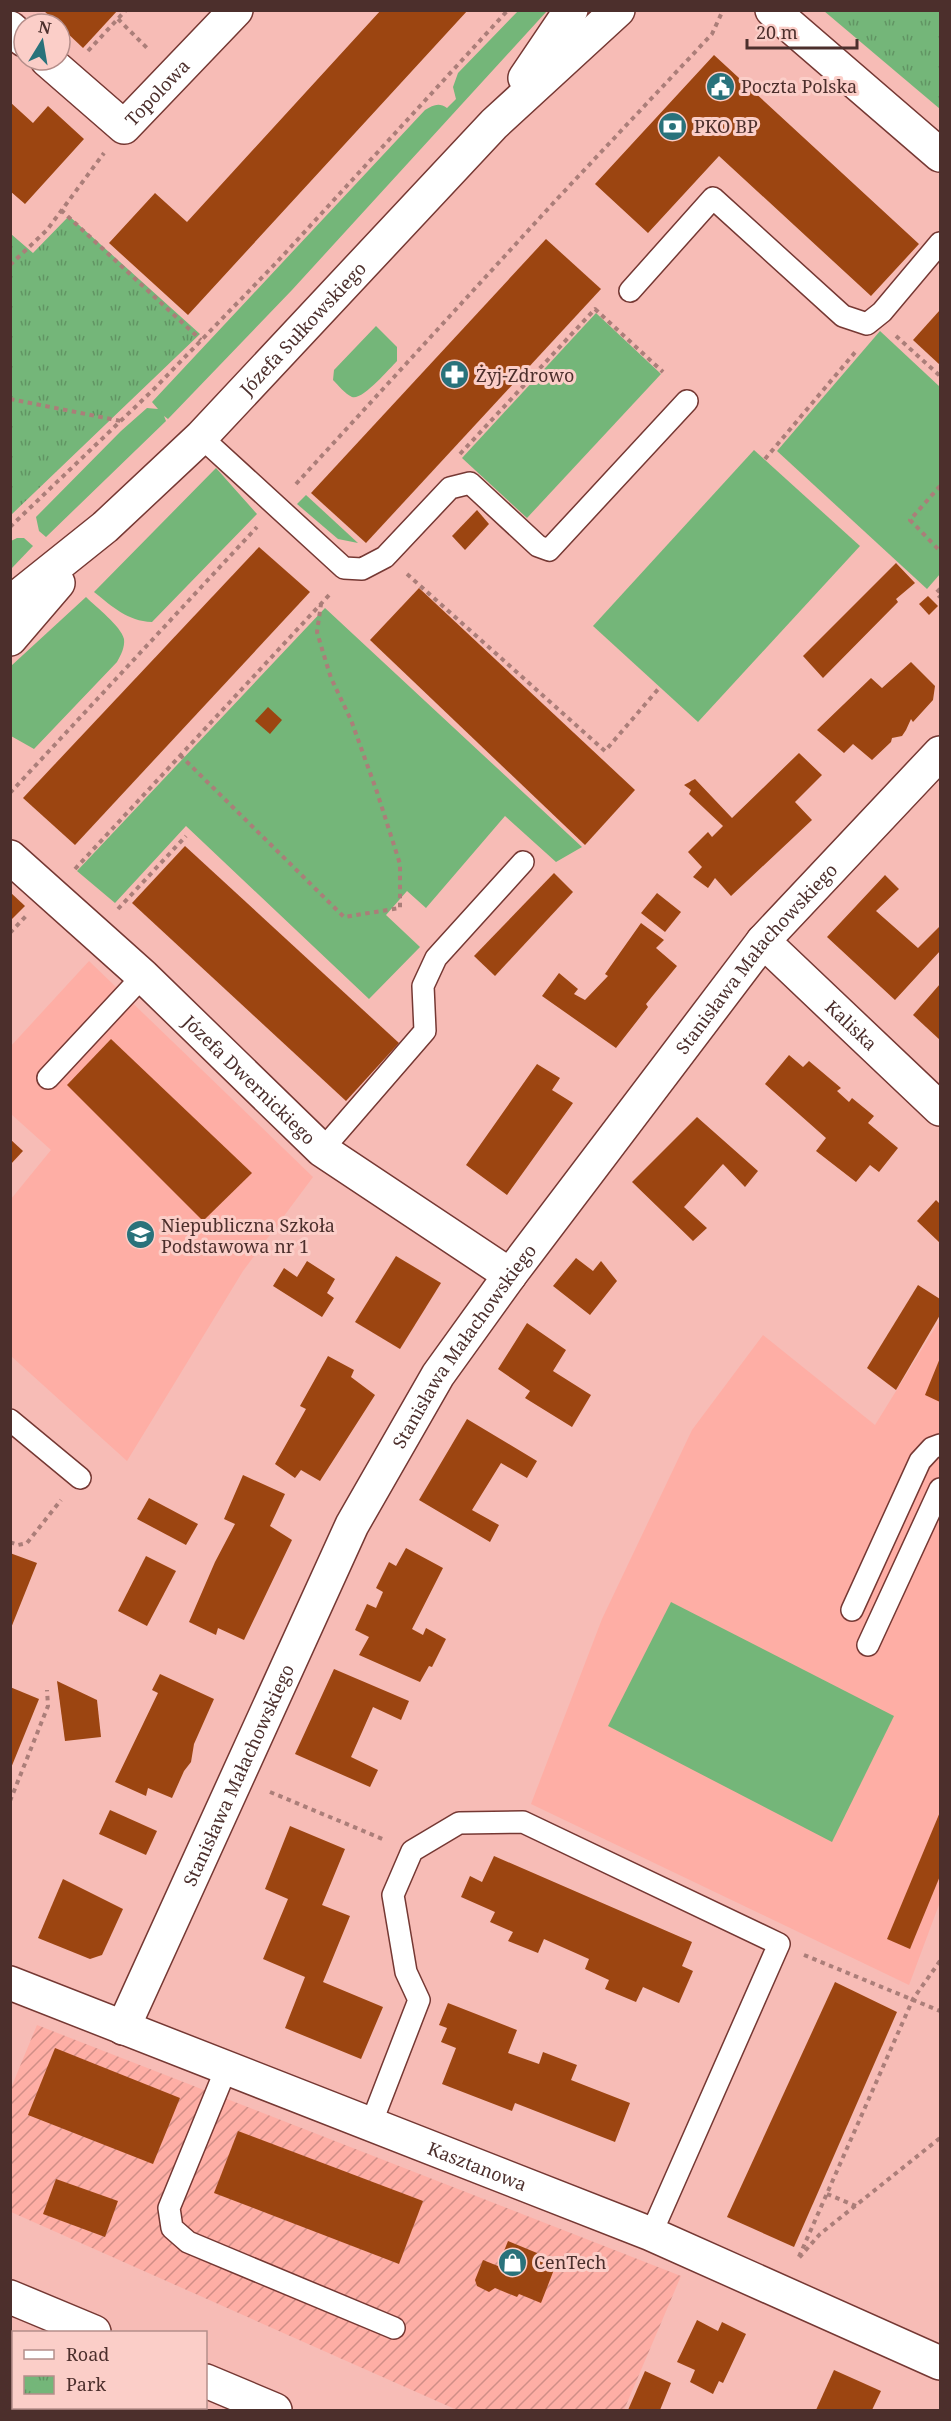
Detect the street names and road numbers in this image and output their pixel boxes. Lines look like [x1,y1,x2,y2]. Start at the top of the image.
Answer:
street label: Topolowa [120,54,195,131]
street label: Józefa Sułkowskiego [234,257,371,401]
street label: Stanisława Małachowskiego [670,858,842,1059]
street label: Kaliska [820,995,883,1055]
street label: Józefa Dwernickiego [177,1009,321,1150]
street label: Stanisława Małachowskiego [387,1239,541,1452]
street label: Stanisława Małachowskiego [177,1660,299,1890]
street label: Kasztanowa [425,2136,530,2196]

